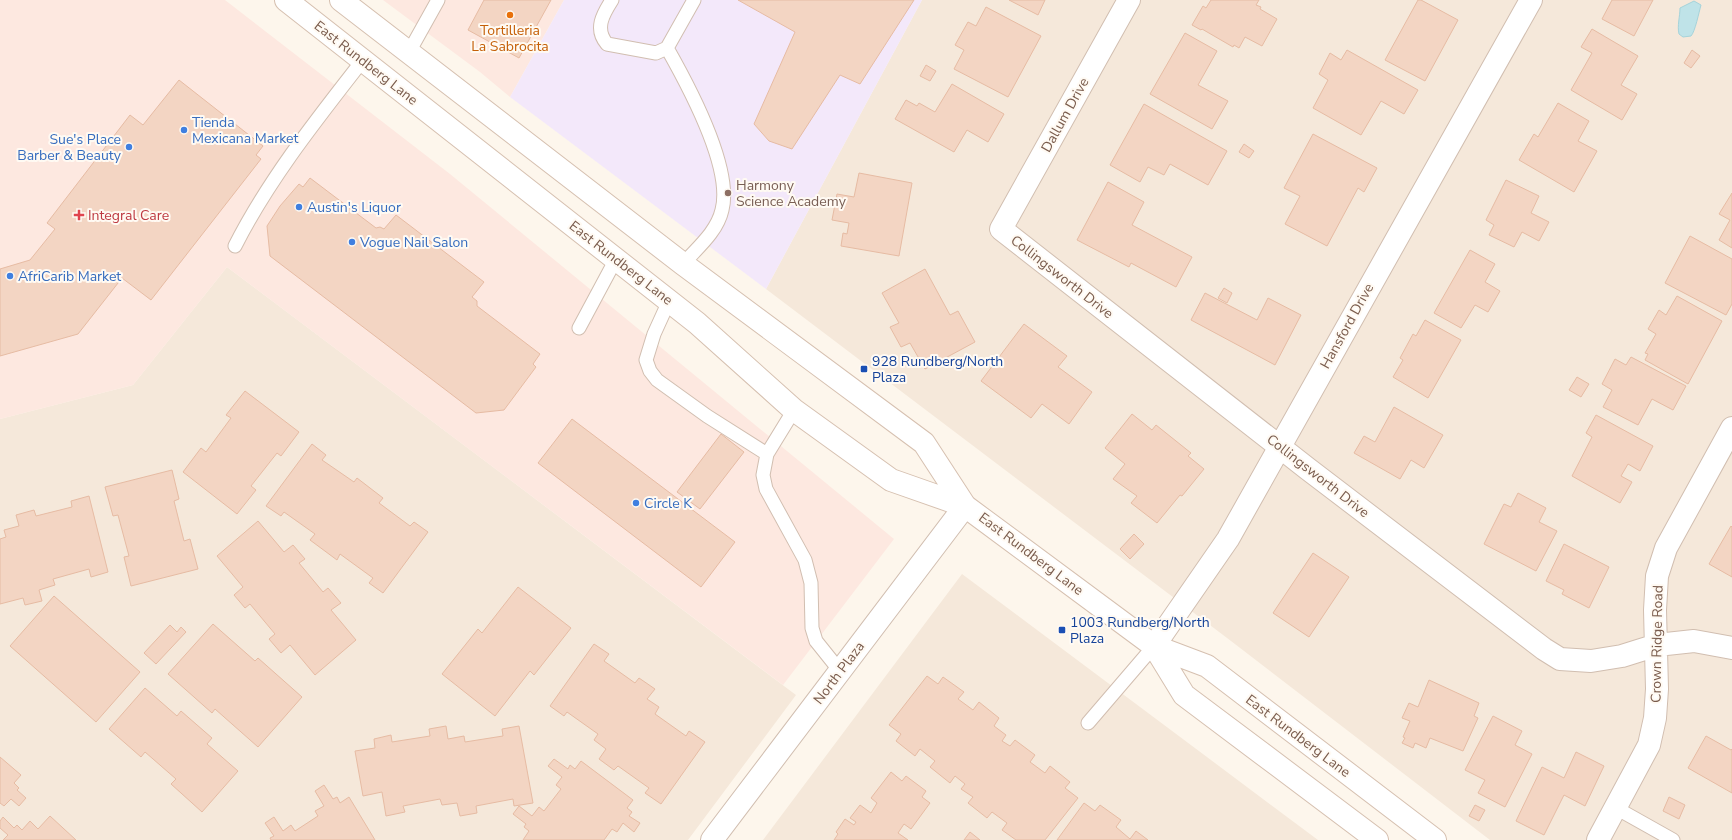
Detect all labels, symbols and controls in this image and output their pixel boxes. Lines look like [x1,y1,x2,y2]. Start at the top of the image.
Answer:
marker: Tortilleria La Sabrocita [505,10,515,20]
street label: East Rundberg Lane [310,17,422,109]
place label: Tortilleria La Sabrocita [471,21,549,56]
street label: Dallum Drive [1037,74,1093,156]
place label: Tienda Mexicana Market [192,113,298,148]
marker: Tienda Mexicana Market [179,125,189,135]
place label: Sue's Place Barber & Beauty [17,130,122,165]
marker: Sue's Place Barber & Beauty [124,142,134,152]
place label: Harmony Science Academy [736,176,847,211]
marker: Harmony Science Academy [723,188,733,198]
place label: Austin's Liquor [307,198,401,217]
marker: Austin's Liquor [294,202,304,212]
place label: Integral Care [88,206,169,225]
marker: Integral Care [73,209,85,221]
street label: East Rundberg Lane [565,217,677,309]
street label: Collingsworth Drive [1007,231,1117,323]
place label: Vogue Nail Salon [359,233,468,252]
marker: Vogue Nail Salon [347,237,357,247]
place label: AfriCarib Market [18,267,121,286]
marker: AfriCarib Market [5,271,15,281]
street label: Hansford Drive [1316,280,1378,372]
place label: 928 Rundberg/North Plaza [872,352,1003,387]
marker: 928 Rundberg/North Plaza [859,364,869,374]
street label: Collingsworth Drive [1263,430,1373,522]
place label: Circle K [644,494,692,513]
marker: Circle K [631,498,641,508]
street label: East Rundberg Lane [975,508,1087,600]
street label: Crown Ridge Road [1646,585,1668,703]
place label: 1003 Rundberg/North Plaza [1070,613,1210,648]
marker: 1003 Rundberg/North Plaza [1057,625,1067,635]
street label: North Plaza [809,638,869,708]
street label: East Rundberg Lane [1242,690,1354,782]

